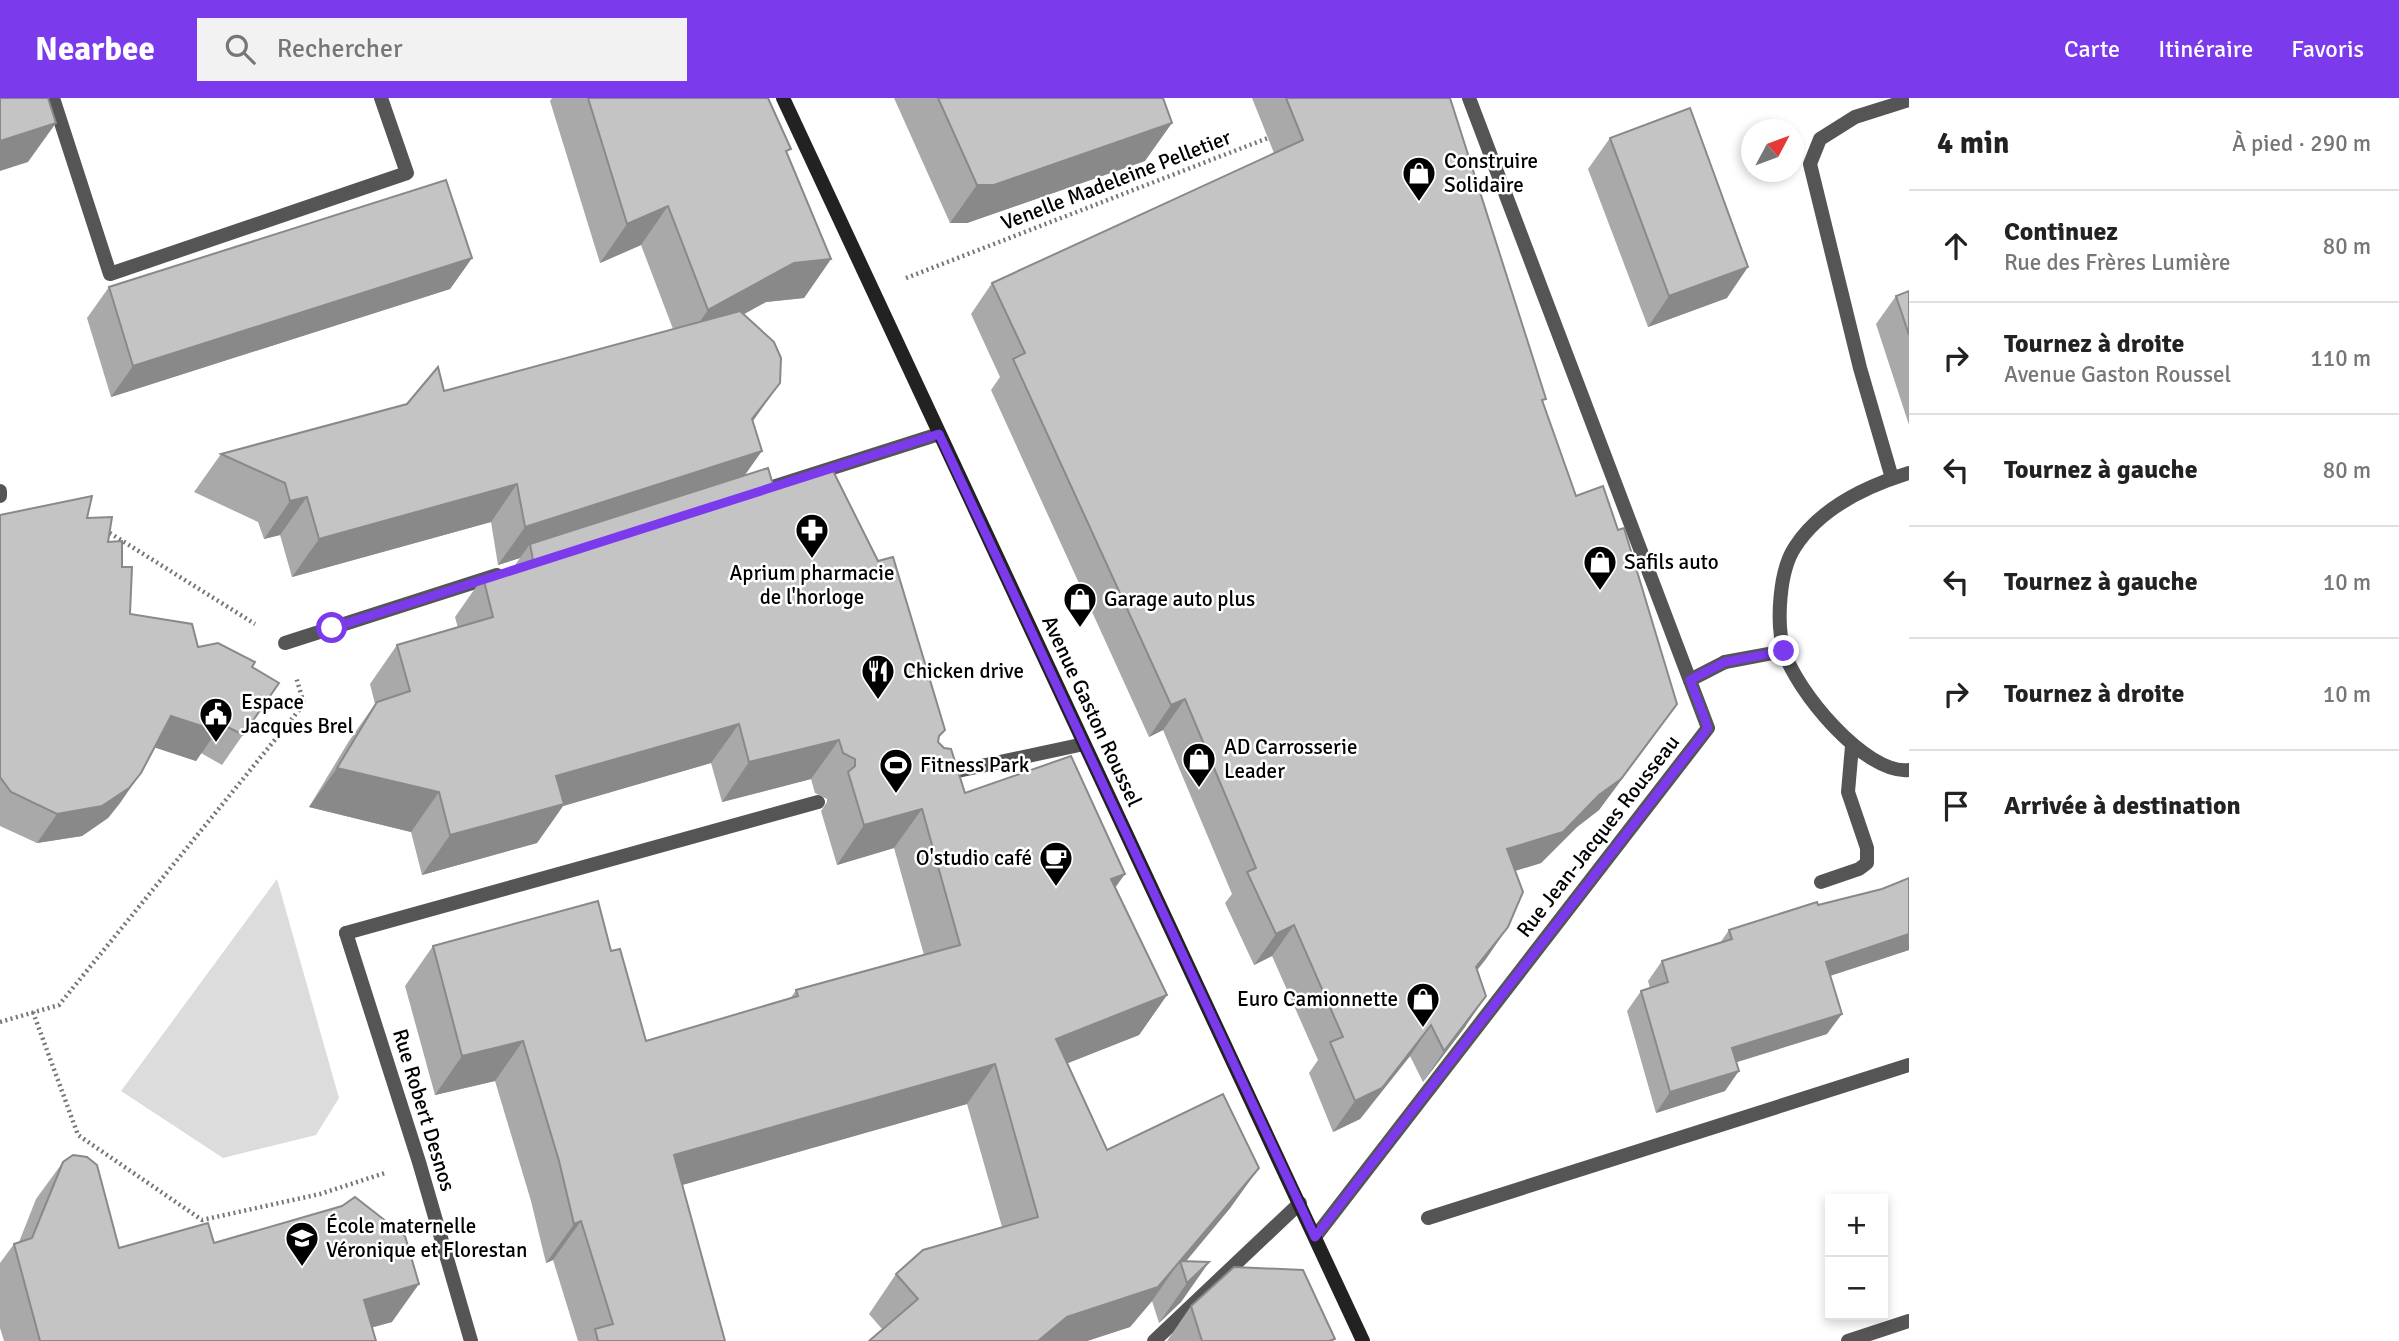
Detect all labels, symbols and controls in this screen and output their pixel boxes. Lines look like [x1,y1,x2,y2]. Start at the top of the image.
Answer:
search box [197,18,687,81]
text: Nearbee [35,29,155,70]
icon: search [221,30,259,68]
text: Rechercher [277,33,403,65]
text: Carte [2064,34,2120,64]
text: Itinéraire [2158,34,2253,64]
text: Favoris [2291,34,2364,64]
north arrow [1741,119,1804,182]
street label: Venelle Madeleine Pelletier [997,124,1235,236]
text: 4 min [1937,125,2009,162]
text: À pied · 290 m [2232,129,2371,158]
place label: Construire Solidaire [1444,148,1538,198]
shop icon: Construire Solidaire [1400,154,1438,203]
text: Continuez [2004,216,2118,248]
icon: ahead [1937,227,1975,265]
text: 80 m [2323,232,2371,261]
text: Rue des Frères Lumière [2004,248,2231,277]
text: Tournez à droite [2004,328,2184,360]
icon: right [1937,339,1975,377]
text: 110 m [2310,344,2371,373]
text: Avenue Gaston Roussel [2004,360,2231,389]
icon: left [1937,451,1975,489]
text: Tournez à gauche [2004,454,2198,486]
text: 80 m [2323,456,2371,485]
pharmacy icon: Aprium pharmacie de l'horloge [793,511,831,560]
shop icon: Safils auto [1581,543,1619,592]
place label: Safils auto [1624,549,1719,575]
place label: Aprium pharmacie de l'horloge [729,560,895,610]
icon: left [1937,563,1975,601]
text: Tournez à gauche [2004,566,2198,598]
text: 10 m [2323,568,2371,597]
shop icon: Garage auto plus [1061,580,1099,629]
place label: Garage auto plus [1104,586,1255,612]
street label: Avenue Gaston Roussel [1036,611,1148,811]
route start [316,612,347,643]
route end [1768,635,1799,666]
restaurant icon: Chicken drive [859,652,897,701]
place label: Chicken drive [903,658,1024,684]
icon: right [1937,675,1975,713]
text: Tournez à droite [2004,678,2184,710]
text: 10 m [2323,680,2371,709]
place label: Espace Jacques Brel [241,689,354,739]
public building icon: Espace Jacques Brel [197,695,235,744]
street label: Rue Jean-Jacques Rousseau [1511,730,1685,942]
place label: AD Carrosserie Leader [1224,734,1357,784]
shop icon: AD Carrosserie Leader [1180,740,1218,789]
sports icon: Fitness Park [877,746,915,795]
place label: Fitness Park [920,752,1030,778]
icon: arrive [1937,787,1975,825]
text: Arrivée à destination [2004,790,2241,822]
cafe icon: O'studio café [1037,839,1075,888]
place label: O'studio café [916,845,1032,871]
shop icon: Euro Camionnette [1404,980,1442,1029]
place label: Euro Camionnette [1237,986,1398,1012]
street label: Rue Robert Desnos [387,1026,461,1194]
map controls [1825,1194,1888,1320]
button: + [1825,1194,1888,1257]
place label: École maternelle Véronique et Florestan [326,1213,527,1263]
school or university icon: École maternelle Véronique et Florestan [283,1219,321,1268]
button: − [1825,1257,1888,1320]

